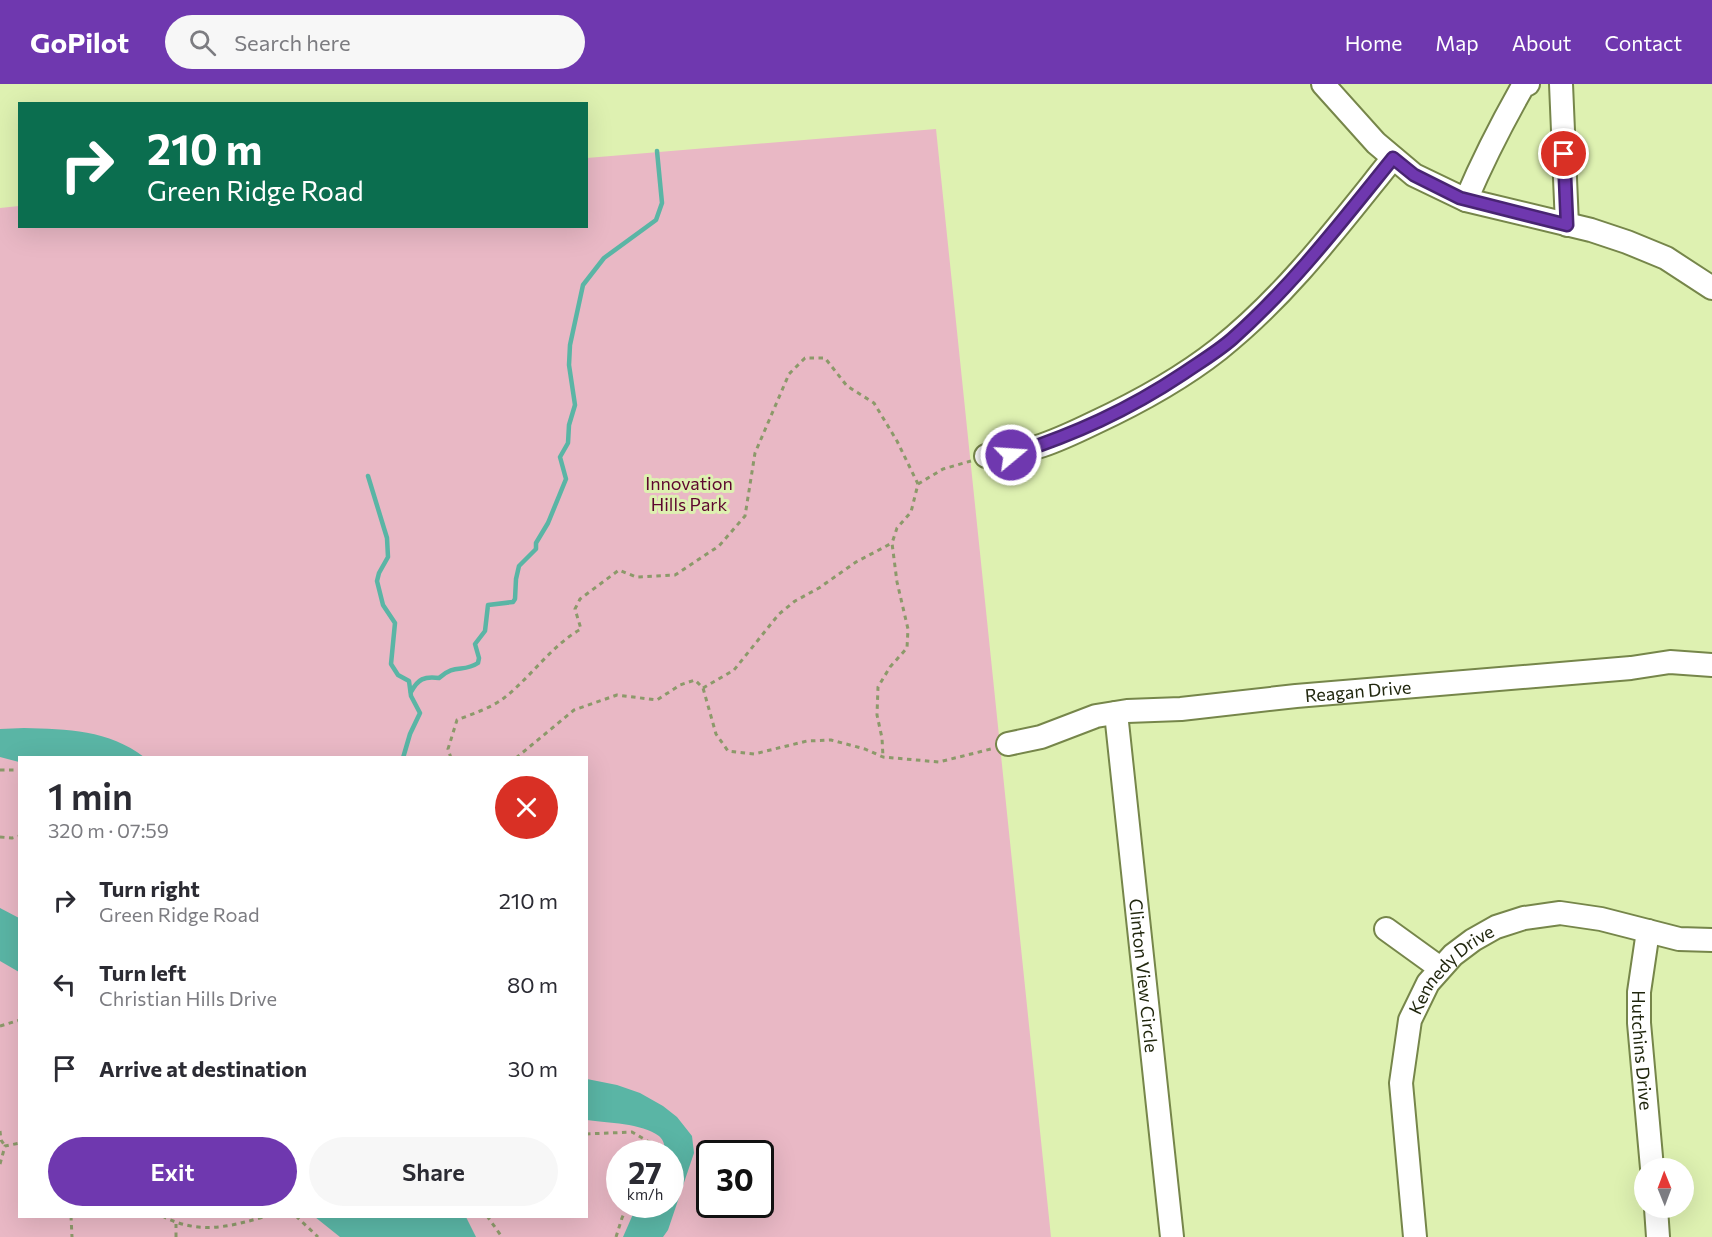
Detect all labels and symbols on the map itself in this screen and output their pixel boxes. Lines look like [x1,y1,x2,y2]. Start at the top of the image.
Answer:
pin [1538,128,1589,179]
position arrow [979,423,1043,487]
park label: Innovation Hills Park [645,472,733,515]
street label: Reagan Drive [1304,675,1412,706]
street label: Clinton View Circle [1125,897,1163,1054]
street label: Kennedy Drive [1404,920,1498,1018]
street label: Hutchins Drive [1628,990,1658,1111]
speed limit sign: 30 [696,1140,774,1218]
north arrow [1634,1158,1694,1218]

